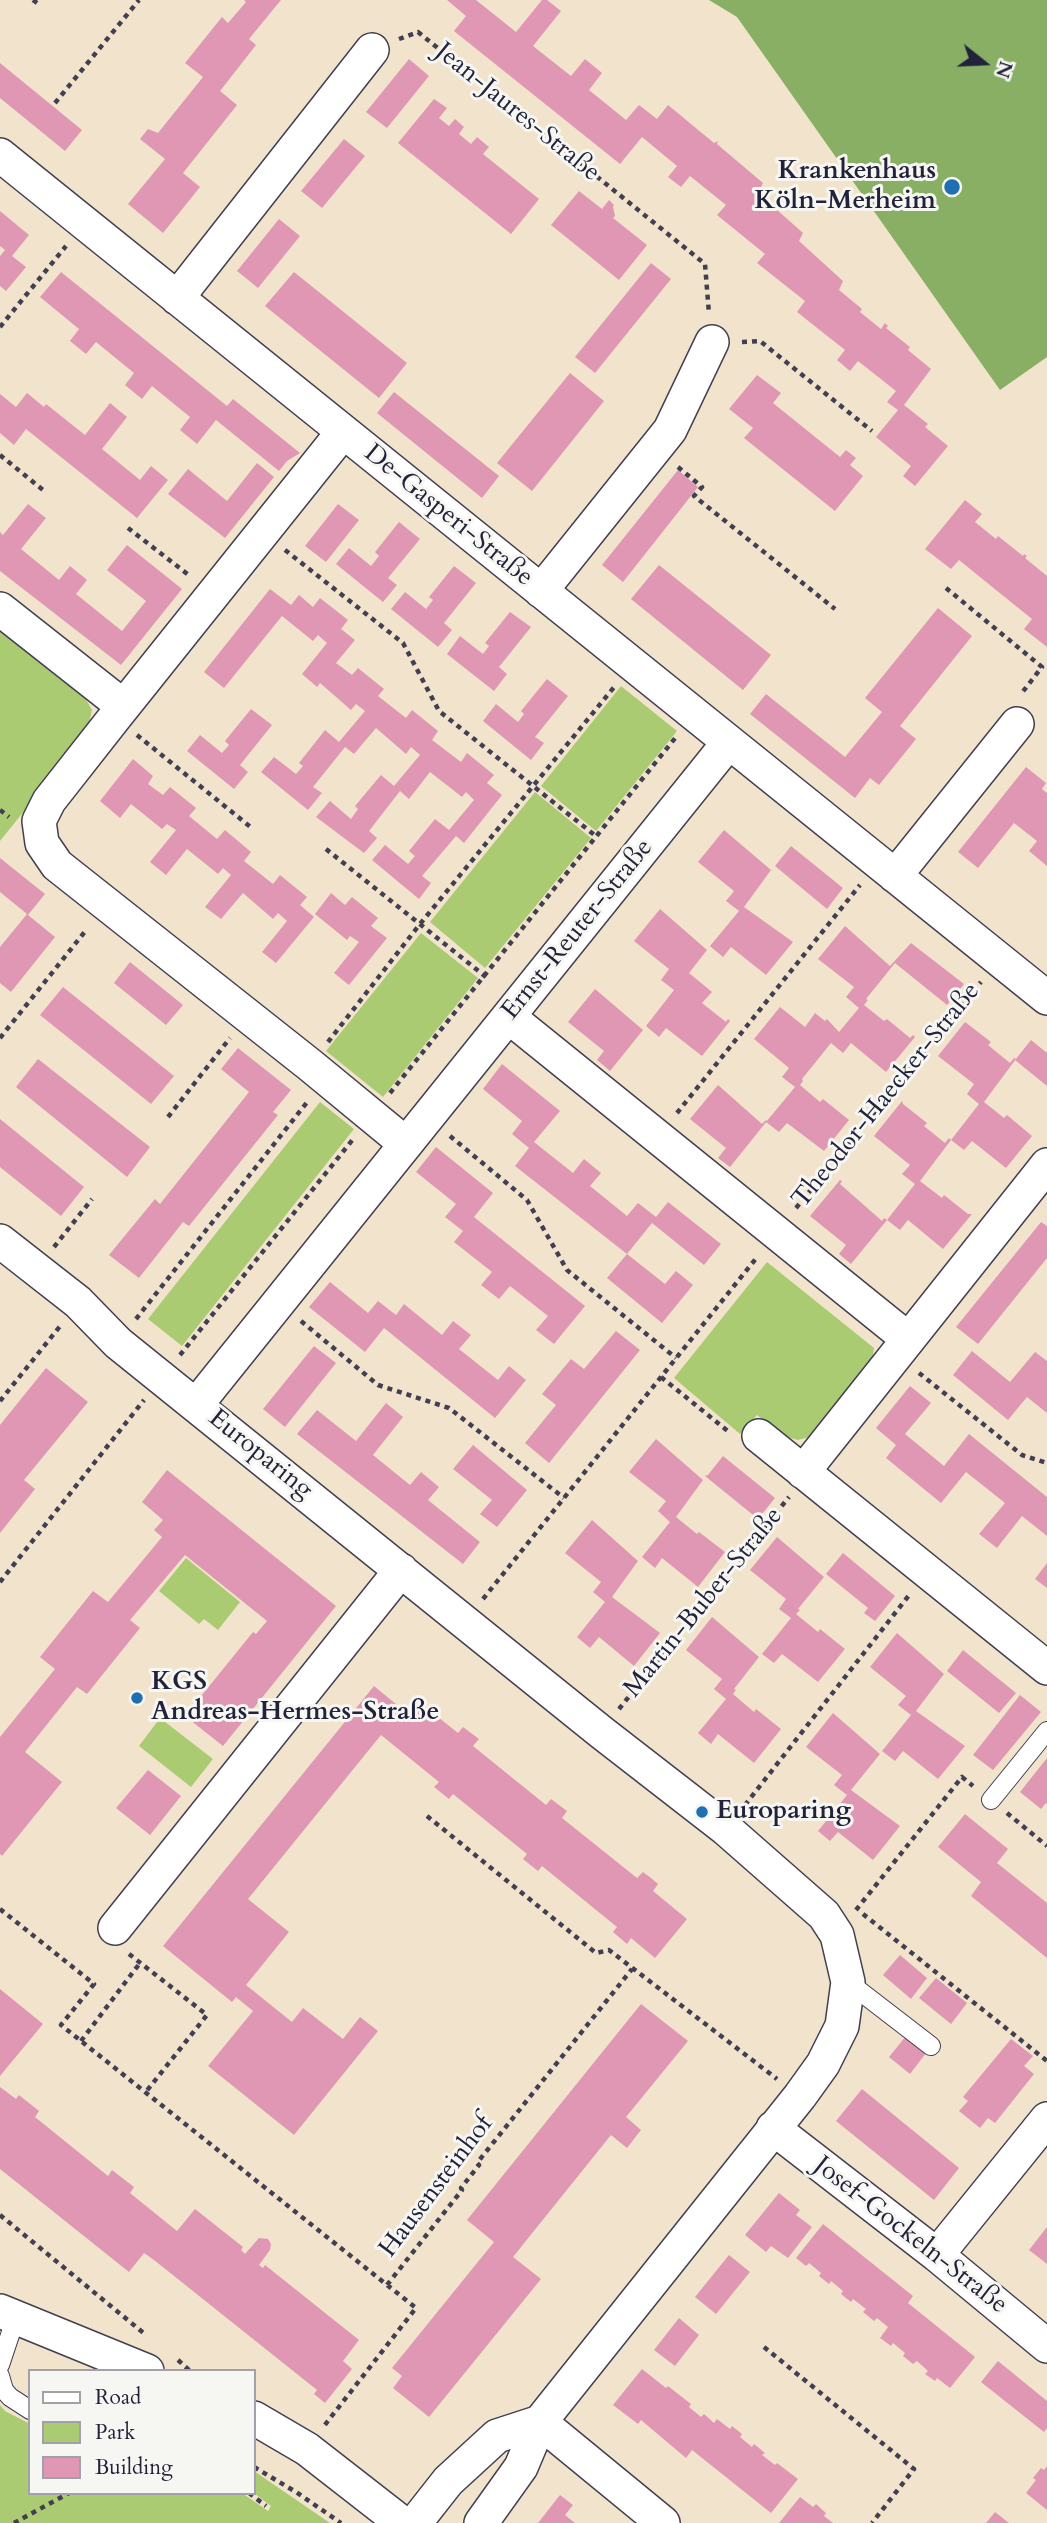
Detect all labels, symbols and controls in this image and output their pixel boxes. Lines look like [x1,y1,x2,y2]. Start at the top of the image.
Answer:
north arrow [949,28,1019,98]
street label: Jean-Jaures-Straße [428,37,606,189]
text: N [989,58,1019,81]
place label: Krankenhaus Köln-Merheim [754,156,936,218]
marker: Krankenhaus Köln-Merheim [942,177,962,197]
street label: De-Gasperi-Straße [357,438,539,594]
street label: Ernst-Reuter-Straße [496,833,660,1027]
street label: Theodor-Haecker-Straße [787,977,987,1215]
street label: Europaring [202,1404,318,1506]
street label: Martin-Buber-Straße [618,1502,790,1704]
place label: KGS Andreas-Hermes-Straße [151,1667,439,1728]
marker: KGS Andreas-Hermes-Straße [129,1690,145,1706]
place label: Europaring [716,1796,851,1828]
marker: Europaring [694,1804,710,1820]
street label: Hausensteinhof [374,2110,500,2264]
street label: Josef-Gockeln-Straße [807,2151,1013,2321]
legend [28,2369,256,2495]
text: Road [95,2383,141,2412]
text: Park [95,2418,135,2447]
text: Building [95,2453,173,2482]

